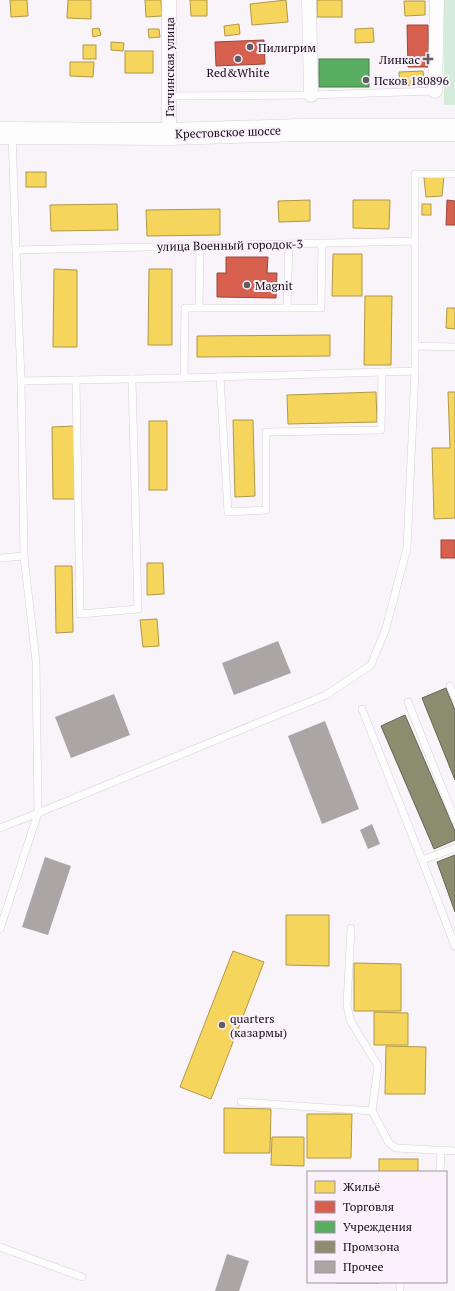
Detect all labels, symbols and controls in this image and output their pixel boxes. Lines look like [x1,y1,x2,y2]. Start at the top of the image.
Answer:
street label: Гатчинская улица [162,17,177,117]
place label: Пилигрим [258,40,316,55]
marker: Пилигрим [245,42,255,52]
place label: Линкас [378,52,420,67]
marker: Red&White [233,54,243,64]
marker: Линкас [423,54,433,64]
place label: Red&White [207,65,269,80]
place label: Псков 180896 [374,73,449,88]
marker: Псков 180896 [361,75,371,85]
street label: Крестовское шоссе [175,123,281,141]
street label: улица Военный городок-3 [156,236,303,254]
place label: Magnit [255,278,294,293]
marker: Magnit [242,280,252,290]
place label: quarters (казармы) [230,1011,287,1040]
marker: quarters (казармы) [217,1020,227,1030]
legend [307,1171,447,1283]
text: Жильё [343,1179,380,1194]
text: Торговля [343,1199,394,1214]
text: Учреждения [343,1219,412,1234]
text: Промзона [343,1239,400,1254]
text: Прочее [343,1259,384,1274]

